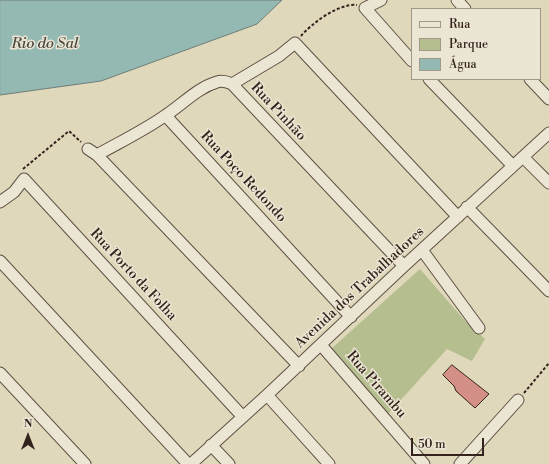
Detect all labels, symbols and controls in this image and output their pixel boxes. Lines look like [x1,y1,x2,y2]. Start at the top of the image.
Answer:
legend [411,8,541,80]
text: Rua [449,17,470,32]
water label: Rio do Sal [11,35,79,53]
text: Parque [449,37,488,52]
text: Água [449,57,477,72]
street label: Rua Pinhão [247,79,309,145]
street label: Rua Poço Redondo [196,128,290,226]
street label: Avenida dos Trabalhadores [292,224,428,352]
street label: Rua Porto da Folha [86,226,180,324]
street label: Rua Pirambu [342,348,410,422]
north arrow [8,416,48,456]
text: N [24,417,32,431]
scale bar [413,430,486,456]
text: 50 m [418,437,446,452]

